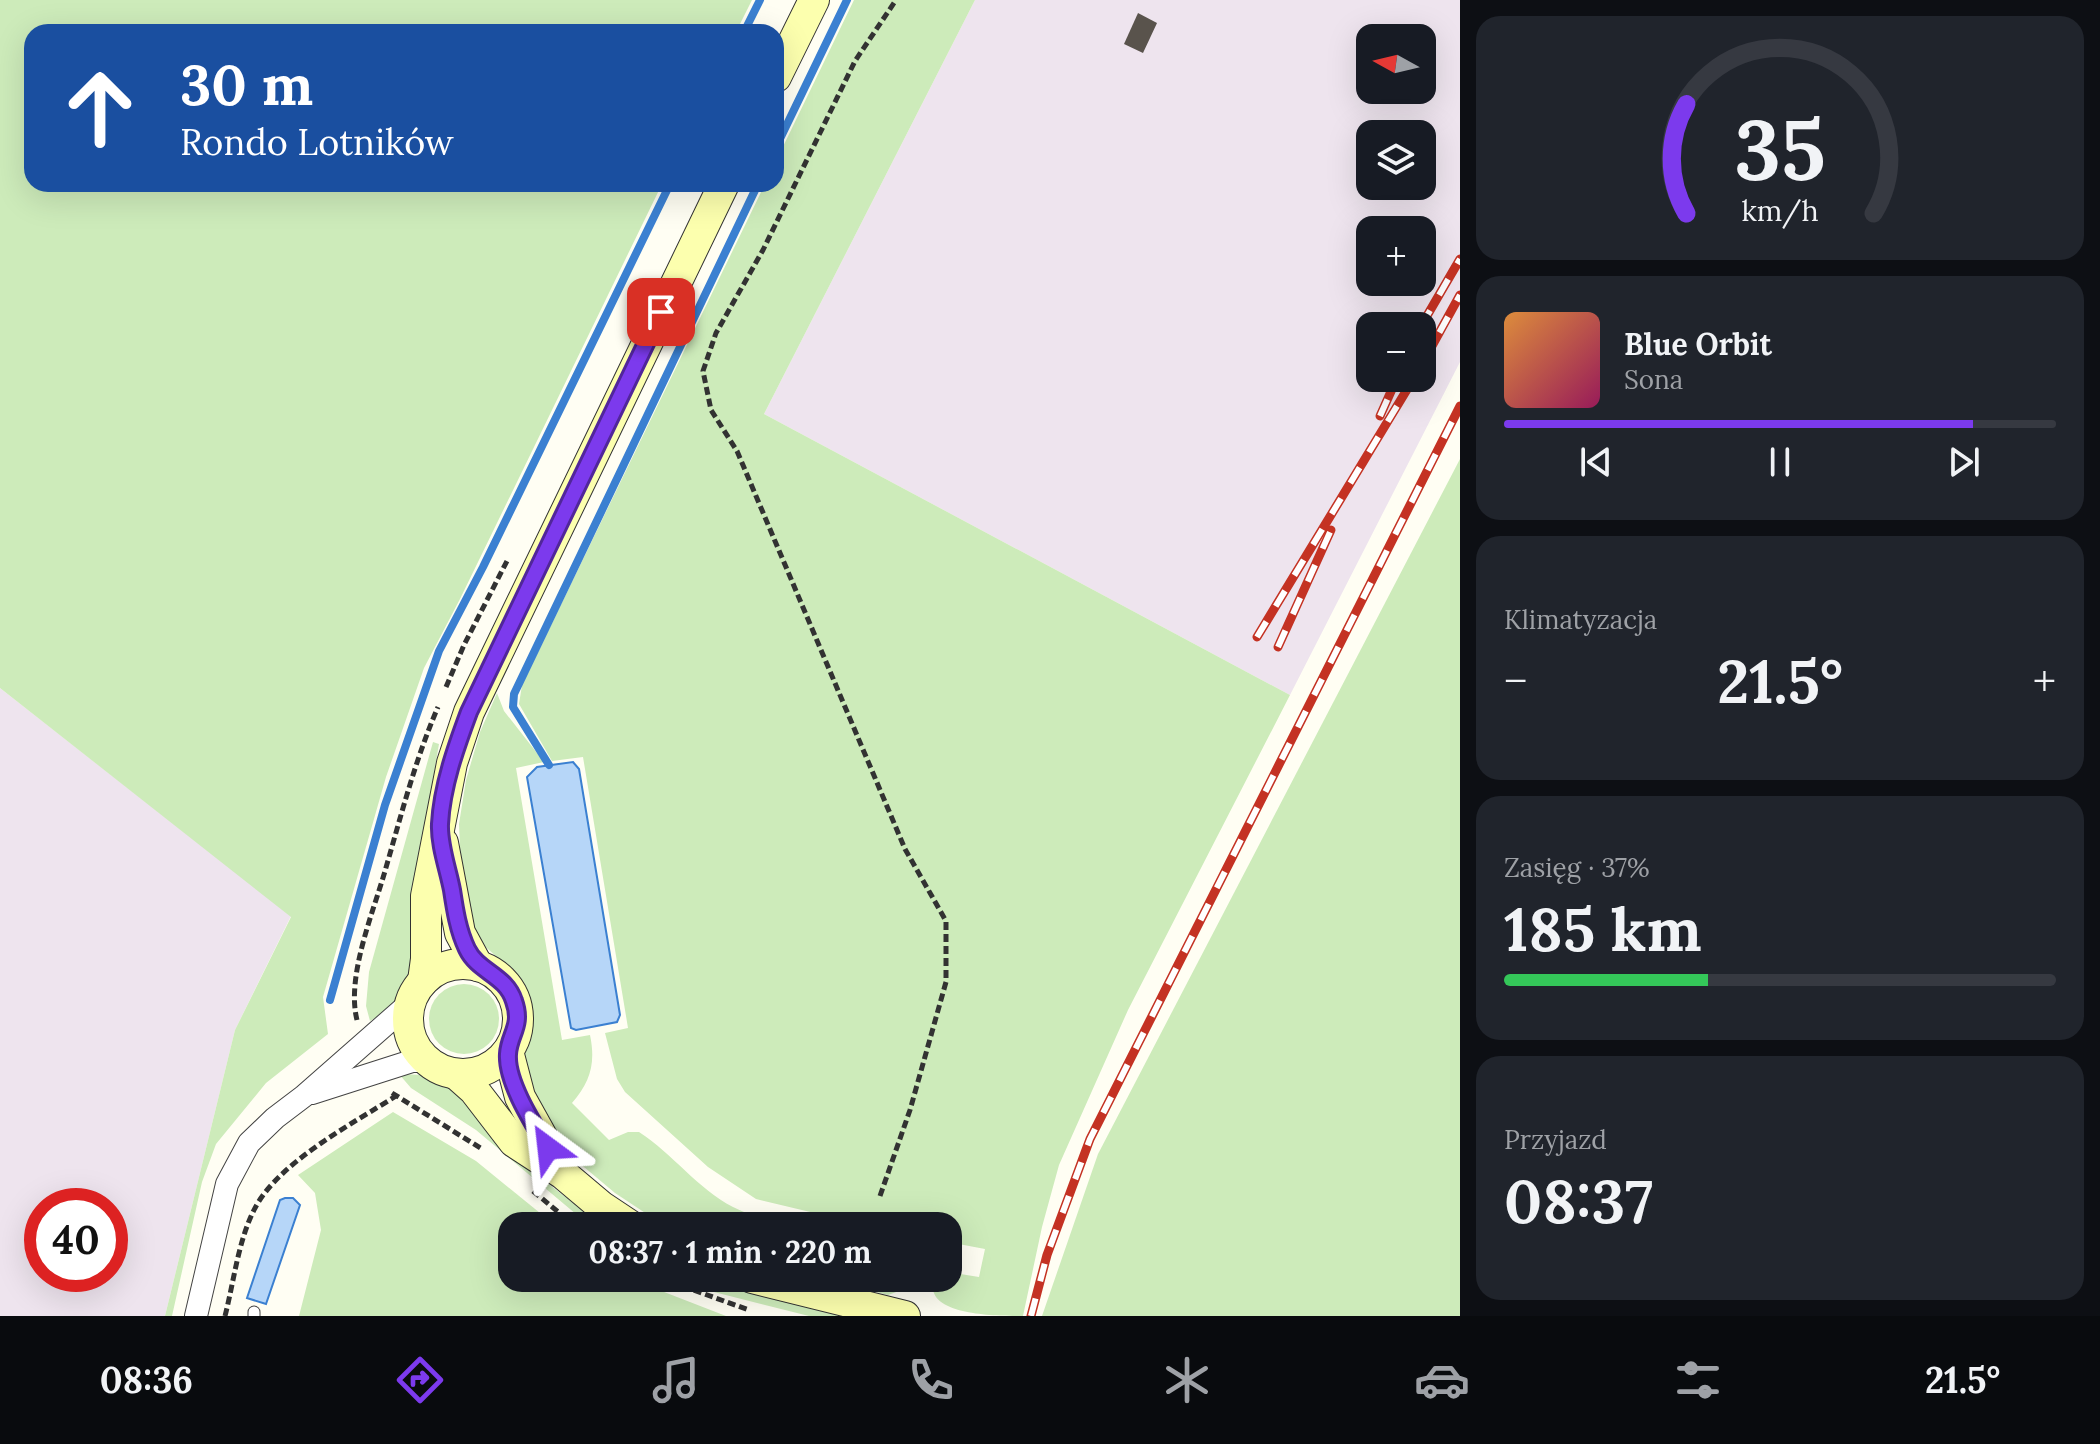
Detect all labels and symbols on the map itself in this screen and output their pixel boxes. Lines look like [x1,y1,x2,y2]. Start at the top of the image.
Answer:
north arrow [1356,24,1436,104]
pin [627,278,695,346]
position arrow [506,1106,590,1190]
speed limit sign: 40 [24,1188,128,1292]

